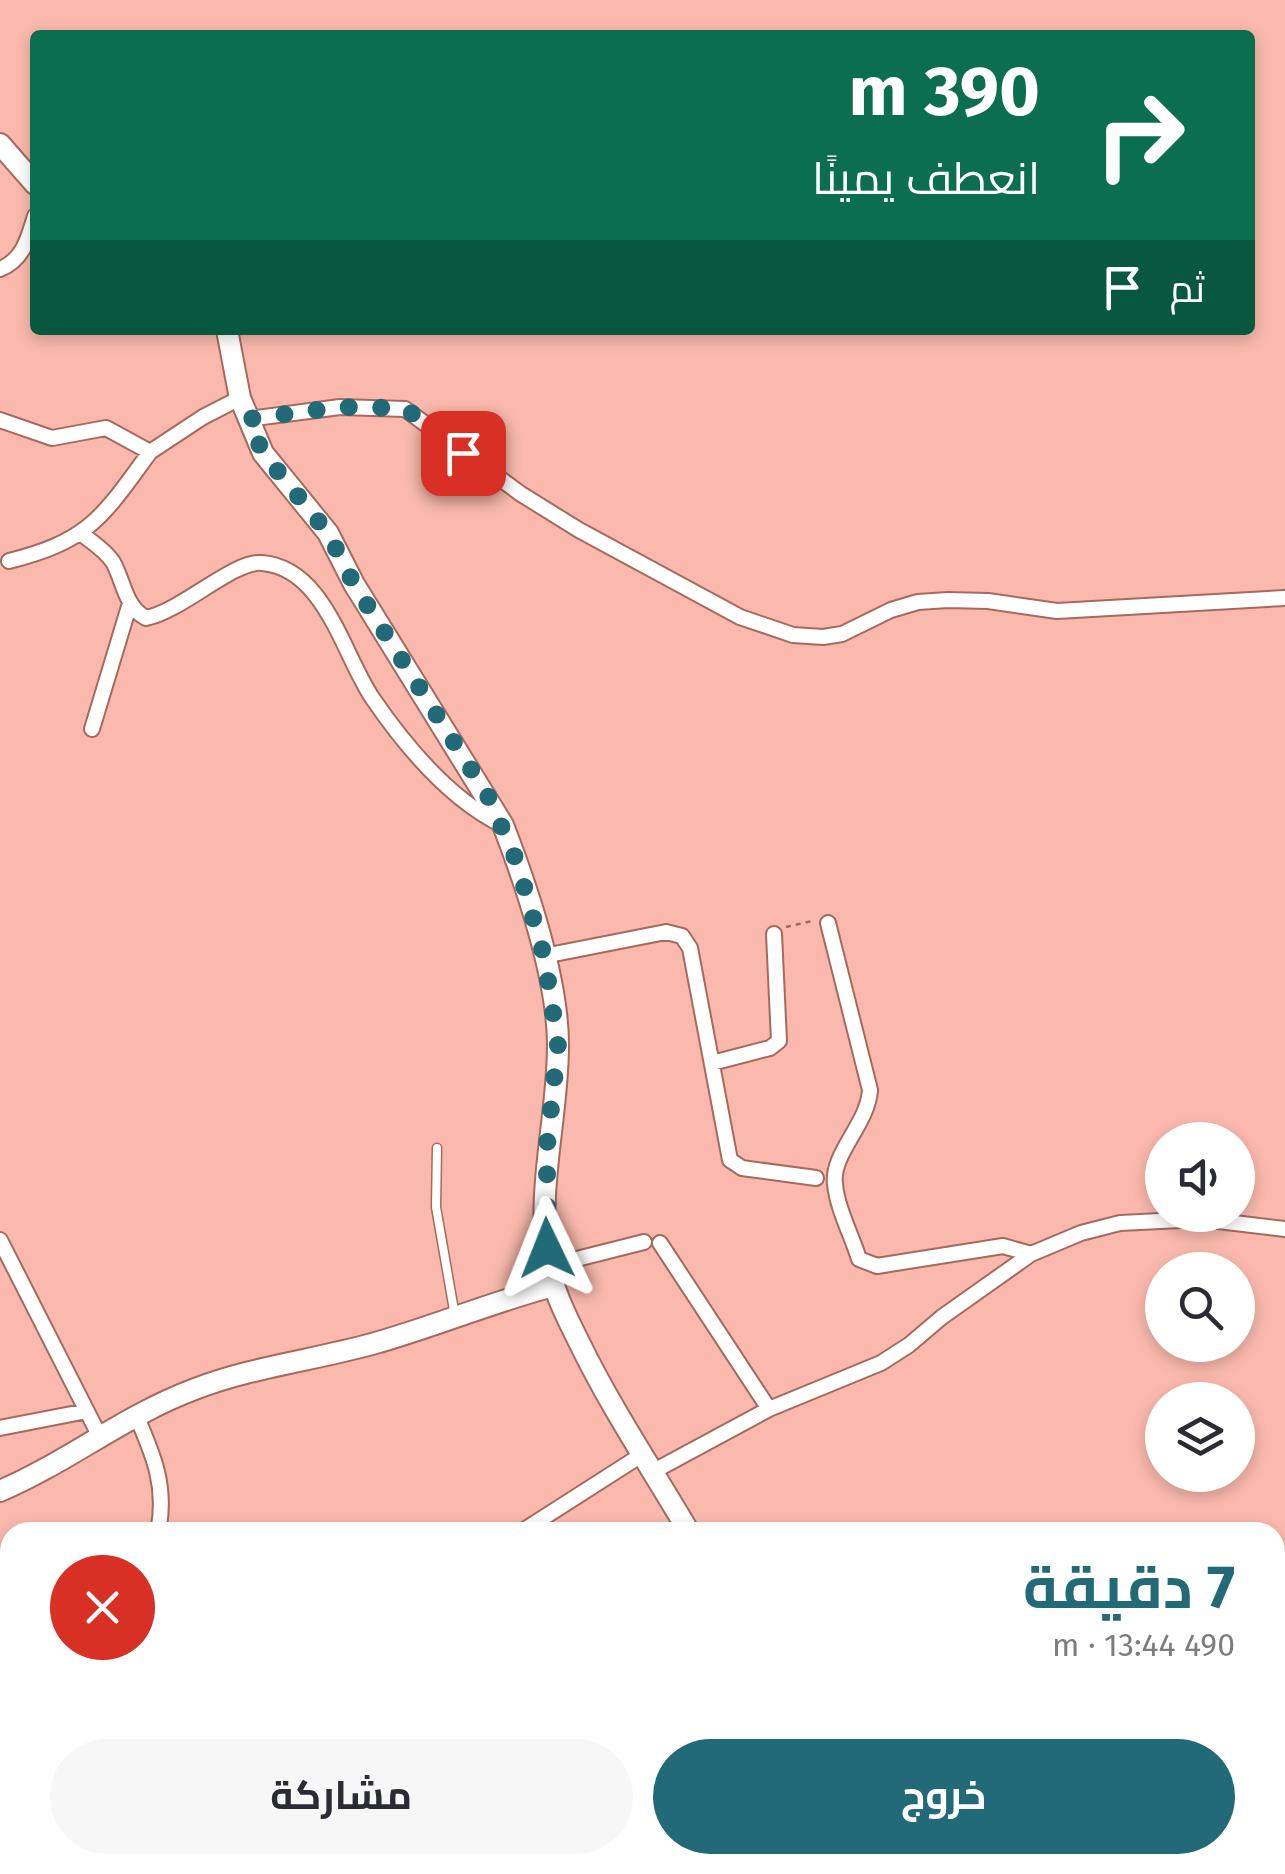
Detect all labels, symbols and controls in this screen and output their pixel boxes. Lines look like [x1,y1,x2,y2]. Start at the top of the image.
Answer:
text: 390 m [848,50,1040,134]
icon: right [1075,70,1205,200]
text: انعطف يمينًا [812,152,1040,206]
icon: arrive [1095,260,1150,315]
text: ثم [1170,266,1205,312]
pin [421,411,506,496]
icon: arrive [436,426,491,481]
map controls [1145,1122,1255,1492]
button: sound [1145,1122,1255,1232]
position arrow [495,1196,599,1300]
button: search [1145,1252,1255,1362]
button: layers [1145,1382,1255,1492]
text: 7 دقيقة [1023,1552,1235,1624]
button: close [50,1555,155,1660]
text: 490 m · 13:44 [1052,1626,1235,1664]
button: مشاركة [50,1739,633,1854]
button: خروج [653,1739,1235,1854]

